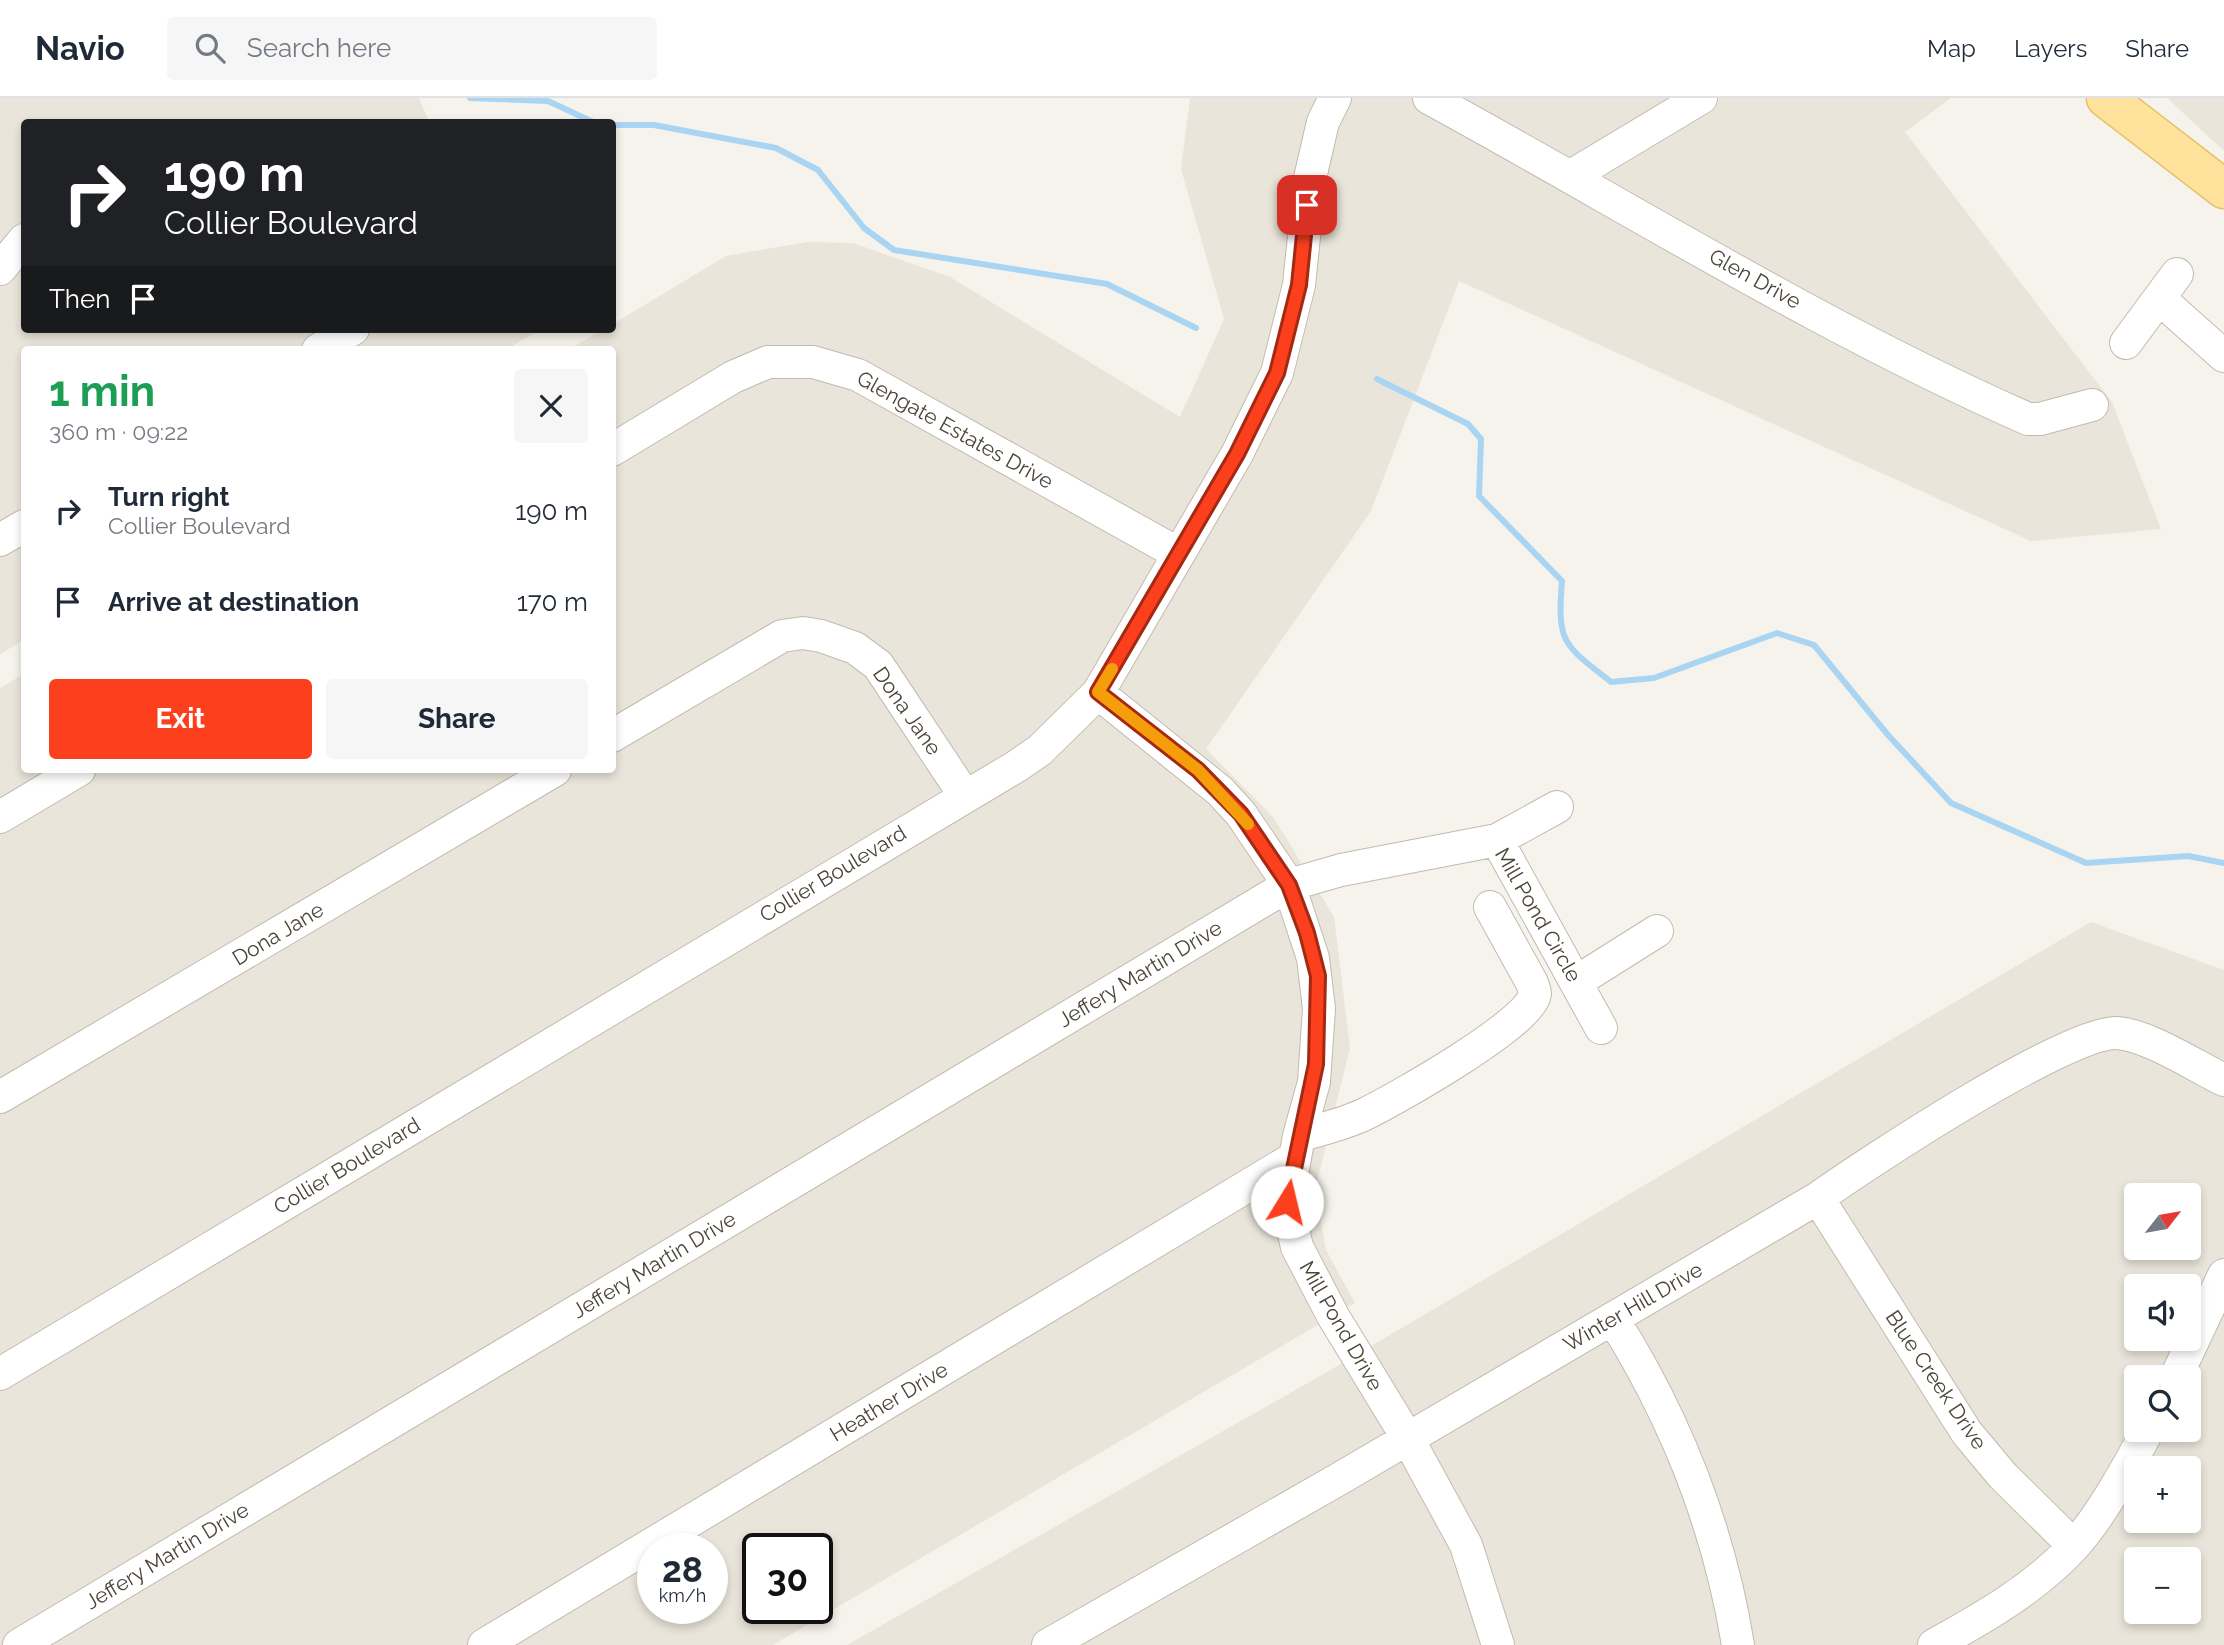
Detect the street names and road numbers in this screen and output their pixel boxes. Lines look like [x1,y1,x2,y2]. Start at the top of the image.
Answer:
street label: Glen Drive [1705,243,1805,314]
street label: Glengate Estates Drive [853,365,1058,494]
street label: Dona Jane [868,662,947,760]
street label: Collier Boulevard [755,820,911,927]
street label: Mill Pond Circle [1490,843,1587,986]
street label: Dona Jane [228,897,328,971]
street label: Jeffery Martin Drive [1053,915,1226,1032]
street label: Collier Boulevard [269,1112,425,1219]
street label: Jeffery Martin Drive [567,1206,740,1323]
street label: Mill Pond Drive [1294,1257,1389,1395]
street label: Winter Hill Drive [1559,1257,1707,1356]
street label: Blue Creek Drive [1881,1305,1992,1454]
street label: Heather Drive [825,1357,952,1447]
street label: Jeffery Martin Drive [80,1497,253,1614]

